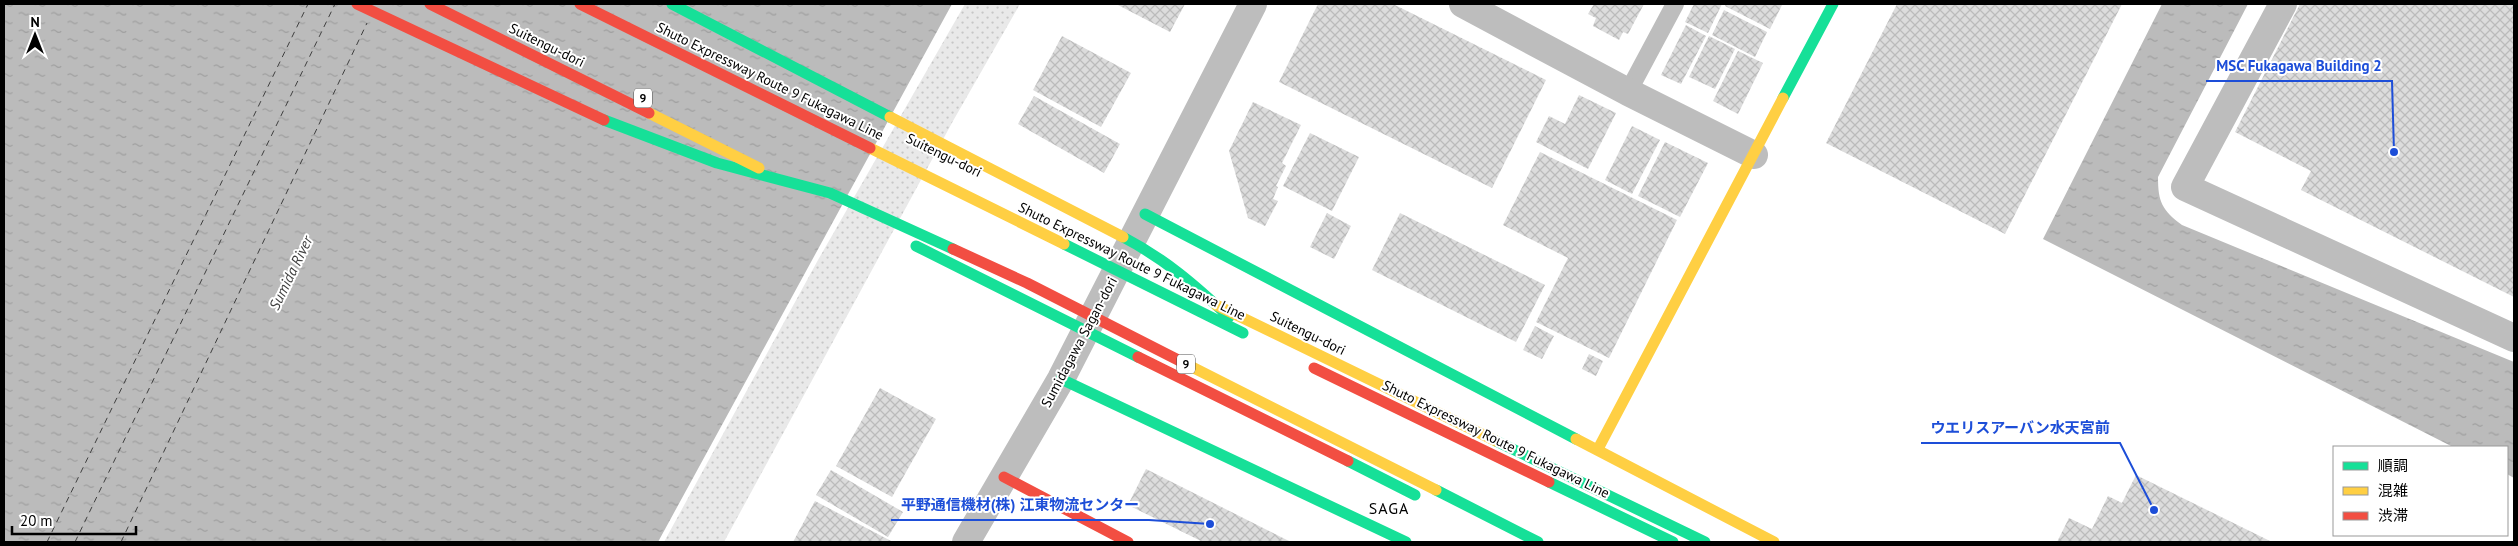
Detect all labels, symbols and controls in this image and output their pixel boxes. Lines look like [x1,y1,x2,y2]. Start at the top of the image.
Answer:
north arrow [10,10,60,60]
text: N [30,13,40,31]
street label: Shuto Expressway Route 9 Fukagawa Line [653,18,887,144]
street label: Suitengu-dori [506,19,588,71]
callout: MSC Fukagawa Building 2 [2206,51,2392,81]
text: MSC Fukagawa Building 2 [2216,56,2382,75]
road number: 9 [634,89,652,108]
street label: Suitengu-dori [903,129,985,181]
street label: Shuto Expressway Route 9 Fukagawa Line [1015,198,1249,324]
water label: Sumida River [264,232,317,313]
street label: Sumidagawa Sagan-dori [1037,274,1121,410]
street label: Suitengu-dori [1267,307,1349,359]
road number: 9 [1177,354,1195,374]
street label: Shuto Expressway Route 9 Fukagawa Line [1379,376,1613,502]
callout: ウエリスアーバン水天宮前 [1921,413,2120,443]
text: ウエリスアーバン水天宮前 [1930,418,2110,437]
legend [2333,446,2508,536]
text: 順調 [2378,456,2408,475]
text: 混雑 [2378,481,2408,500]
callout: 平野通信機材(株) 江東物流センター [891,490,1149,520]
text: 平野通信機材(株) 江東物流センター [901,495,1139,514]
district label: SAGA [1369,498,1409,518]
scale bar [12,504,136,536]
text: 渋滞 [2378,506,2408,525]
text: 20 m [20,511,53,530]

